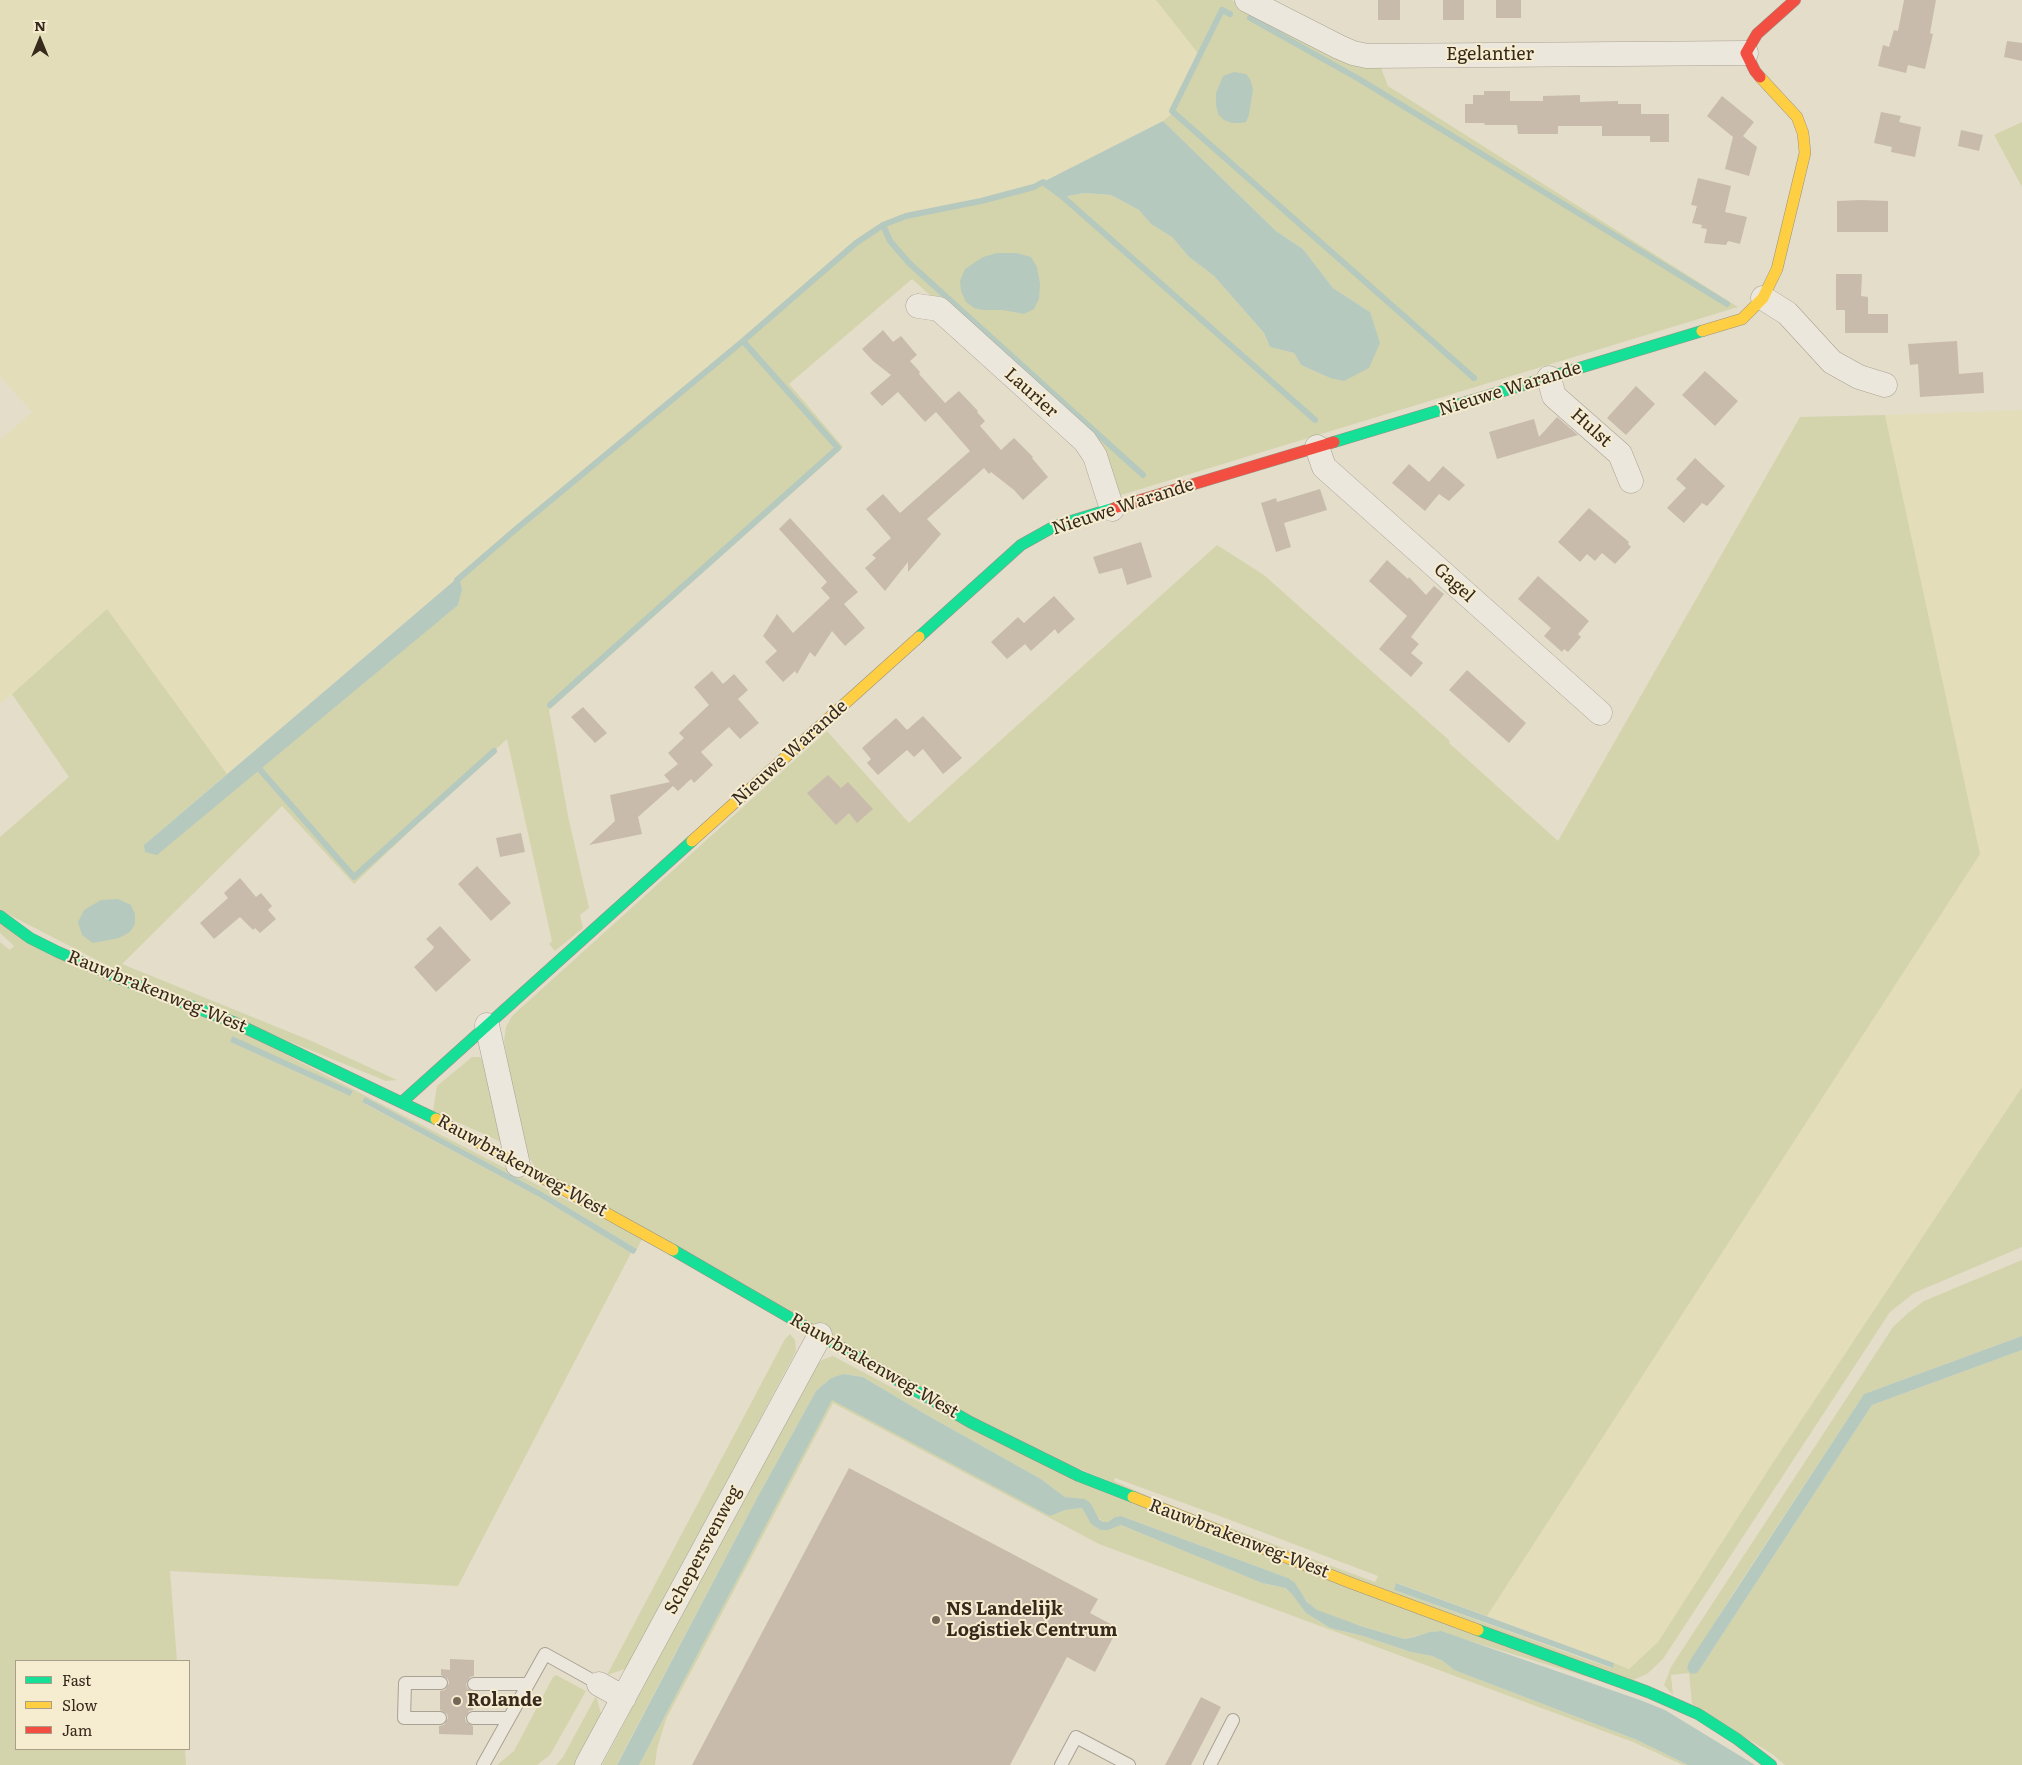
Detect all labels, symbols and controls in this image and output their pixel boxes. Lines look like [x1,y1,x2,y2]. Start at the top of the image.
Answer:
north arrow [15,15,65,65]
text: N [34,15,46,35]
street label: Egelantier [1446,44,1534,66]
street label: Nieuwe Warande [1436,357,1584,421]
street label: Laurier [1000,363,1062,423]
street label: Hulst [1566,404,1616,452]
street label: Nieuwe Warande [1049,474,1197,540]
street label: Gagel [1429,559,1479,607]
street label: Nieuwe Warande [728,696,852,810]
street label: Rauwbrakenweg-West [64,946,250,1038]
street label: Rauwbrakenweg-West [433,1110,611,1222]
street label: Rauwbrakenweg-West [786,1309,962,1423]
street label: Schepersvenweg [660,1482,746,1618]
street label: Rauwbrakenweg-West [1146,1495,1332,1583]
place label: NS Landelijk Logistiek Centrum [946,1599,1117,1642]
marker: NS Landelijk Logistiek Centrum [930,1614,942,1626]
legend [15,1660,190,1750]
text: Fast [62,1668,91,1691]
place label: Rolande [467,1690,542,1712]
text: Slow [62,1693,97,1716]
marker: Rolande [451,1695,463,1707]
text: Jam [62,1718,92,1741]

